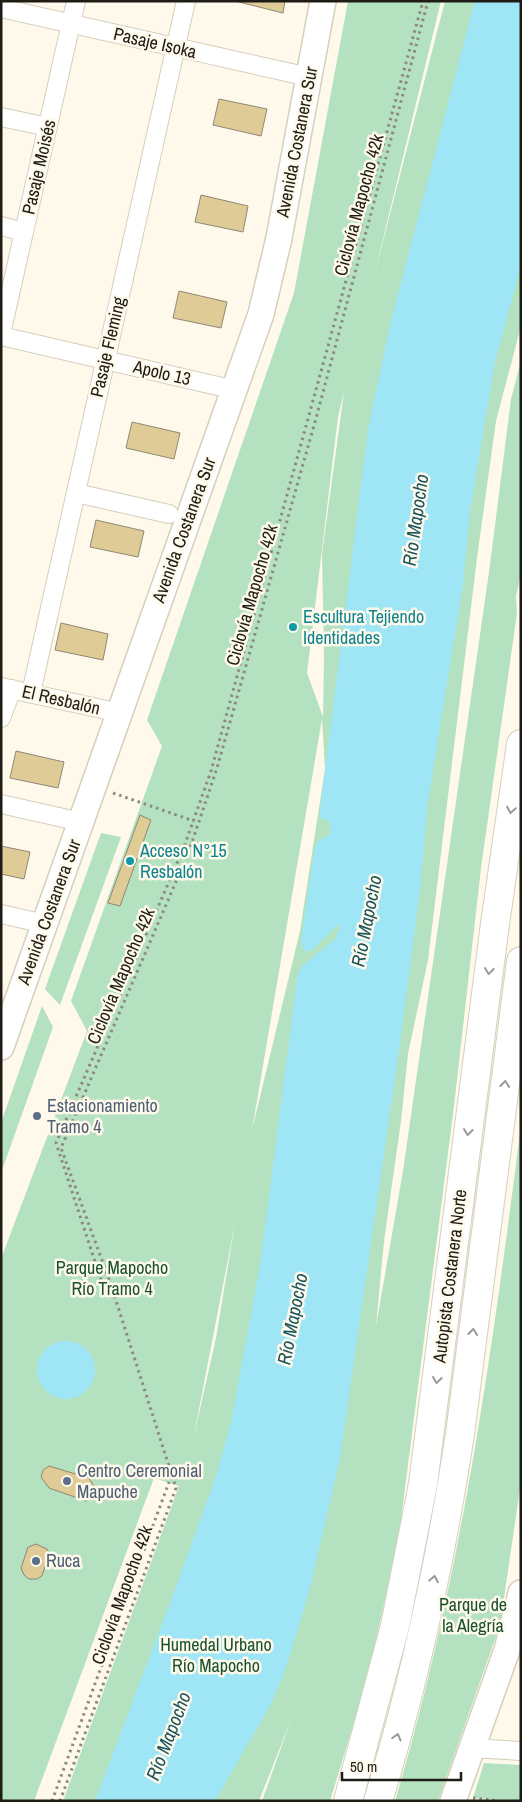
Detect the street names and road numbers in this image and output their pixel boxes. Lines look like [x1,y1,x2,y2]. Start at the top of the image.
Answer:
street label: Pasaje Isoka [111,21,199,64]
street label: Avenida Costanera Sur [269,64,323,220]
street label: Pasaje Moisés [15,117,62,217]
street label: Ciclovía Mapocho 42k [328,131,390,279]
street label: Pasaje Fleming [84,293,131,400]
street label: Apolo 13 [130,354,193,391]
street label: Avenida Costanera Sur [145,454,221,607]
street label: Ciclovía Mapocho 42k [219,521,284,669]
street label: El Resbalón [20,678,103,721]
street label: Avenida Costanera Sur [10,836,86,989]
street label: Ciclovía Mapocho 42k [81,903,161,1048]
street label: Autopista Costanera Norte [426,1188,473,1365]
street label: Ciclovía Mapocho 42k [85,1521,158,1668]

